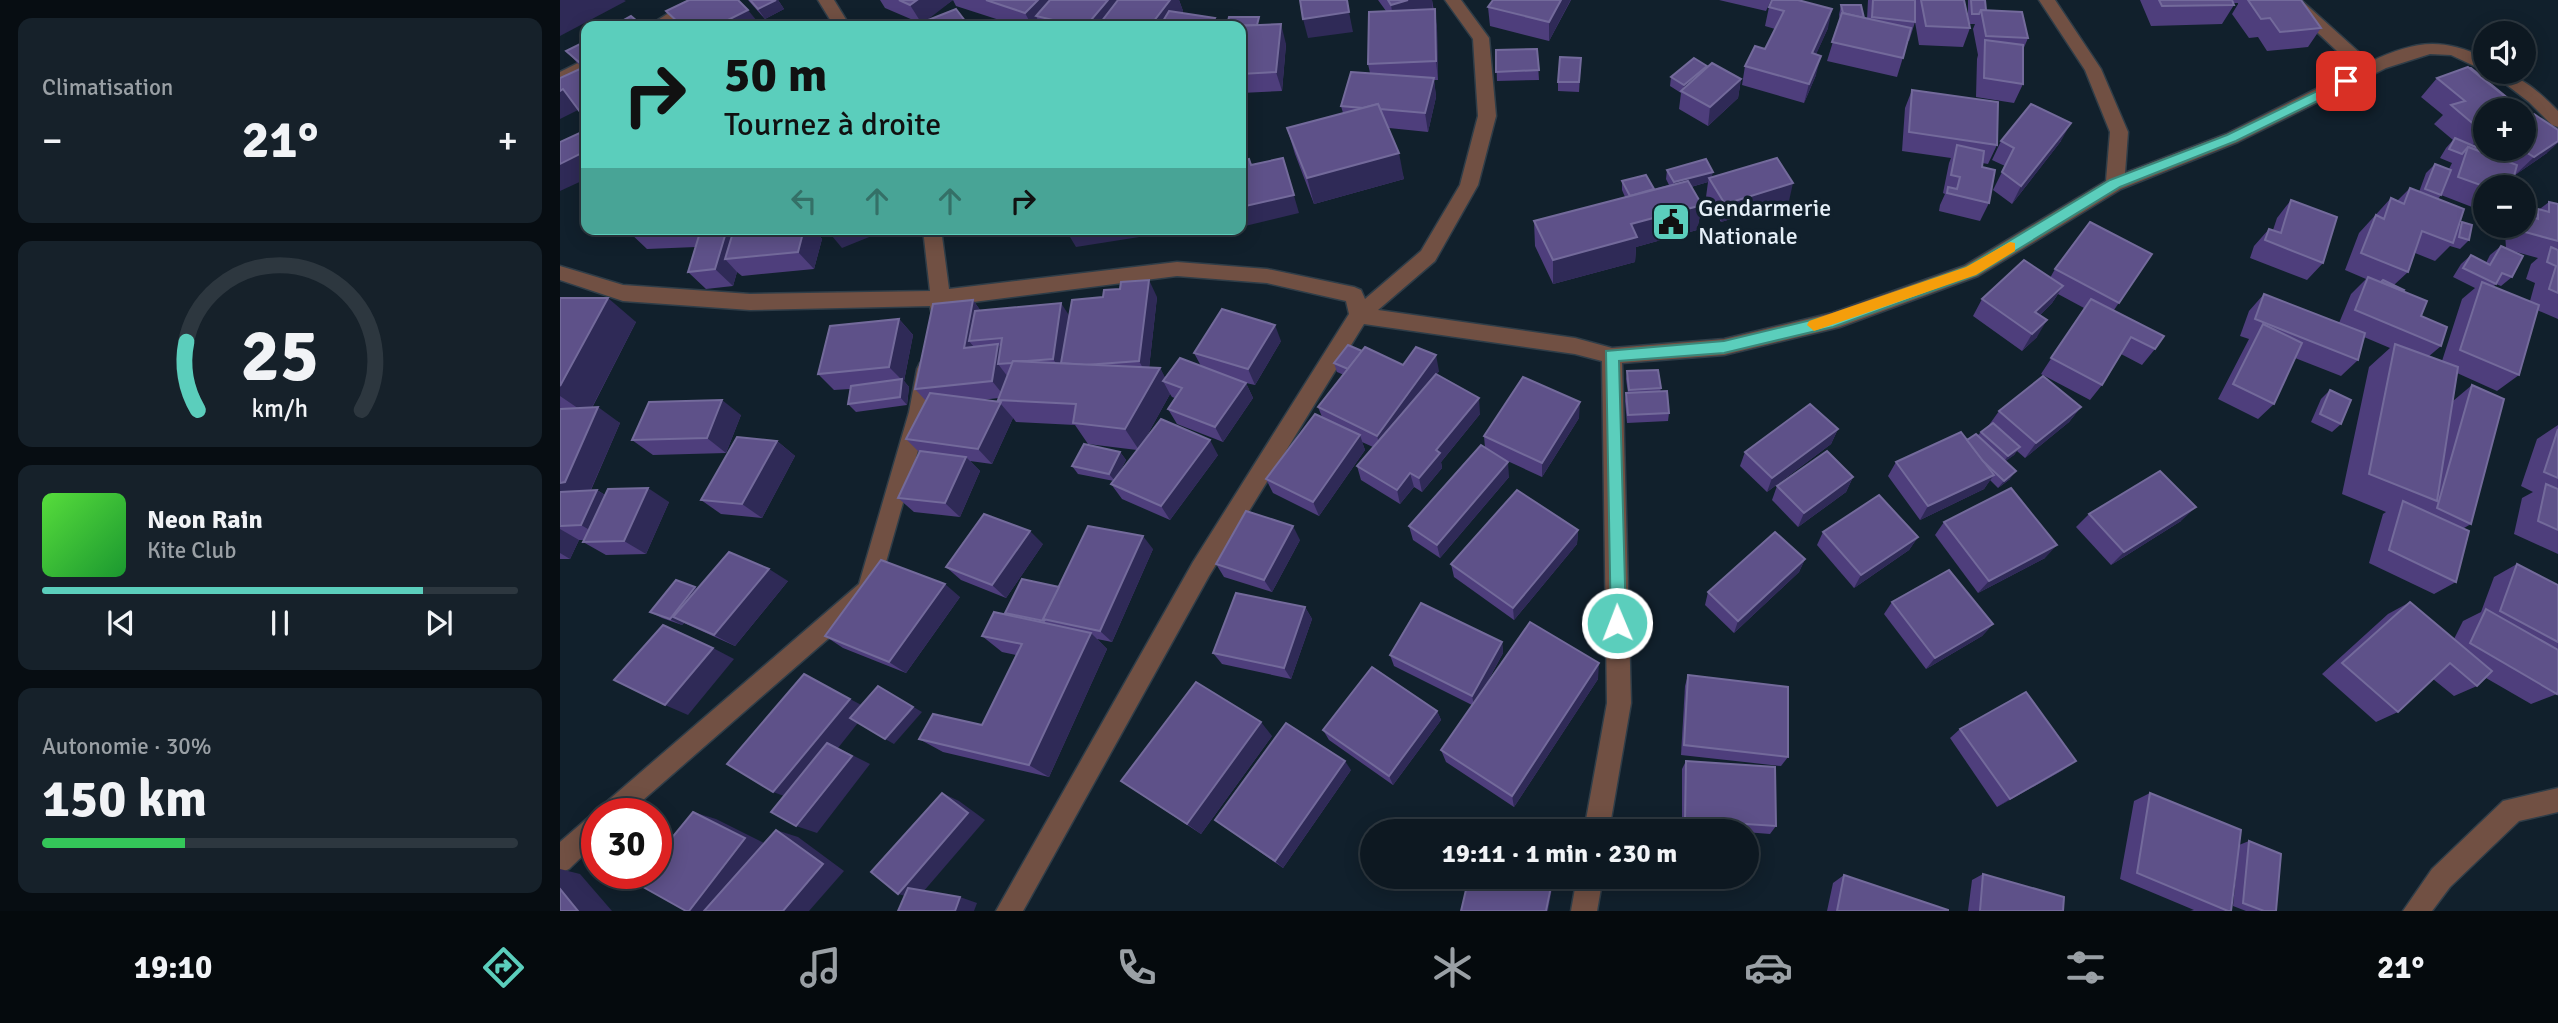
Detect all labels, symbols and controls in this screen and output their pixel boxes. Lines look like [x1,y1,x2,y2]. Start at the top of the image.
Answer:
map controls [2473,21,2536,238]
button: sound [2473,21,2536,84]
text: 50 m [724,45,827,105]
icon: right [609,49,700,140]
pin [2316,51,2376,111]
icon: arrive [2327,62,2365,100]
text: Climatisation [42,73,173,102]
button: + [2473,98,2536,161]
text: Tournez à droite [724,105,941,144]
text: 21° [242,108,318,172]
text: − [42,117,63,164]
text: + [497,117,518,164]
button: − [2473,175,2536,238]
icon: left [785,182,823,220]
icon: ahead [858,182,896,220]
icon: ahead [931,182,969,220]
icon: right [1004,182,1042,220]
place label: Gendarmerie Nationale [1698,193,1831,251]
public building icon: Gendarmerie Nationale [1650,201,1692,243]
text: 25 [241,312,319,401]
text: km/h [252,393,308,424]
text: Neon Rain [147,504,263,536]
text: Kite Club [147,536,236,565]
position arrow [1580,586,1654,660]
icon: previous [102,604,140,642]
icon: pause [261,604,299,642]
icon: next [420,604,458,642]
text: Autonomie · 30% [42,732,212,761]
text: 150 km [42,767,207,831]
speed limit sign: 30 [581,798,672,889]
text: 19:11 · 1 min · 230 m [1442,838,1677,870]
icon: directions [479,943,528,992]
icon: music [796,943,845,992]
icon: phone [1112,943,1161,992]
icon: climate [1428,943,1477,992]
icon: car [1744,943,1793,992]
icon: filters [2061,943,2110,992]
text: 19:10 [134,948,212,987]
text: 21° [2377,948,2424,987]

